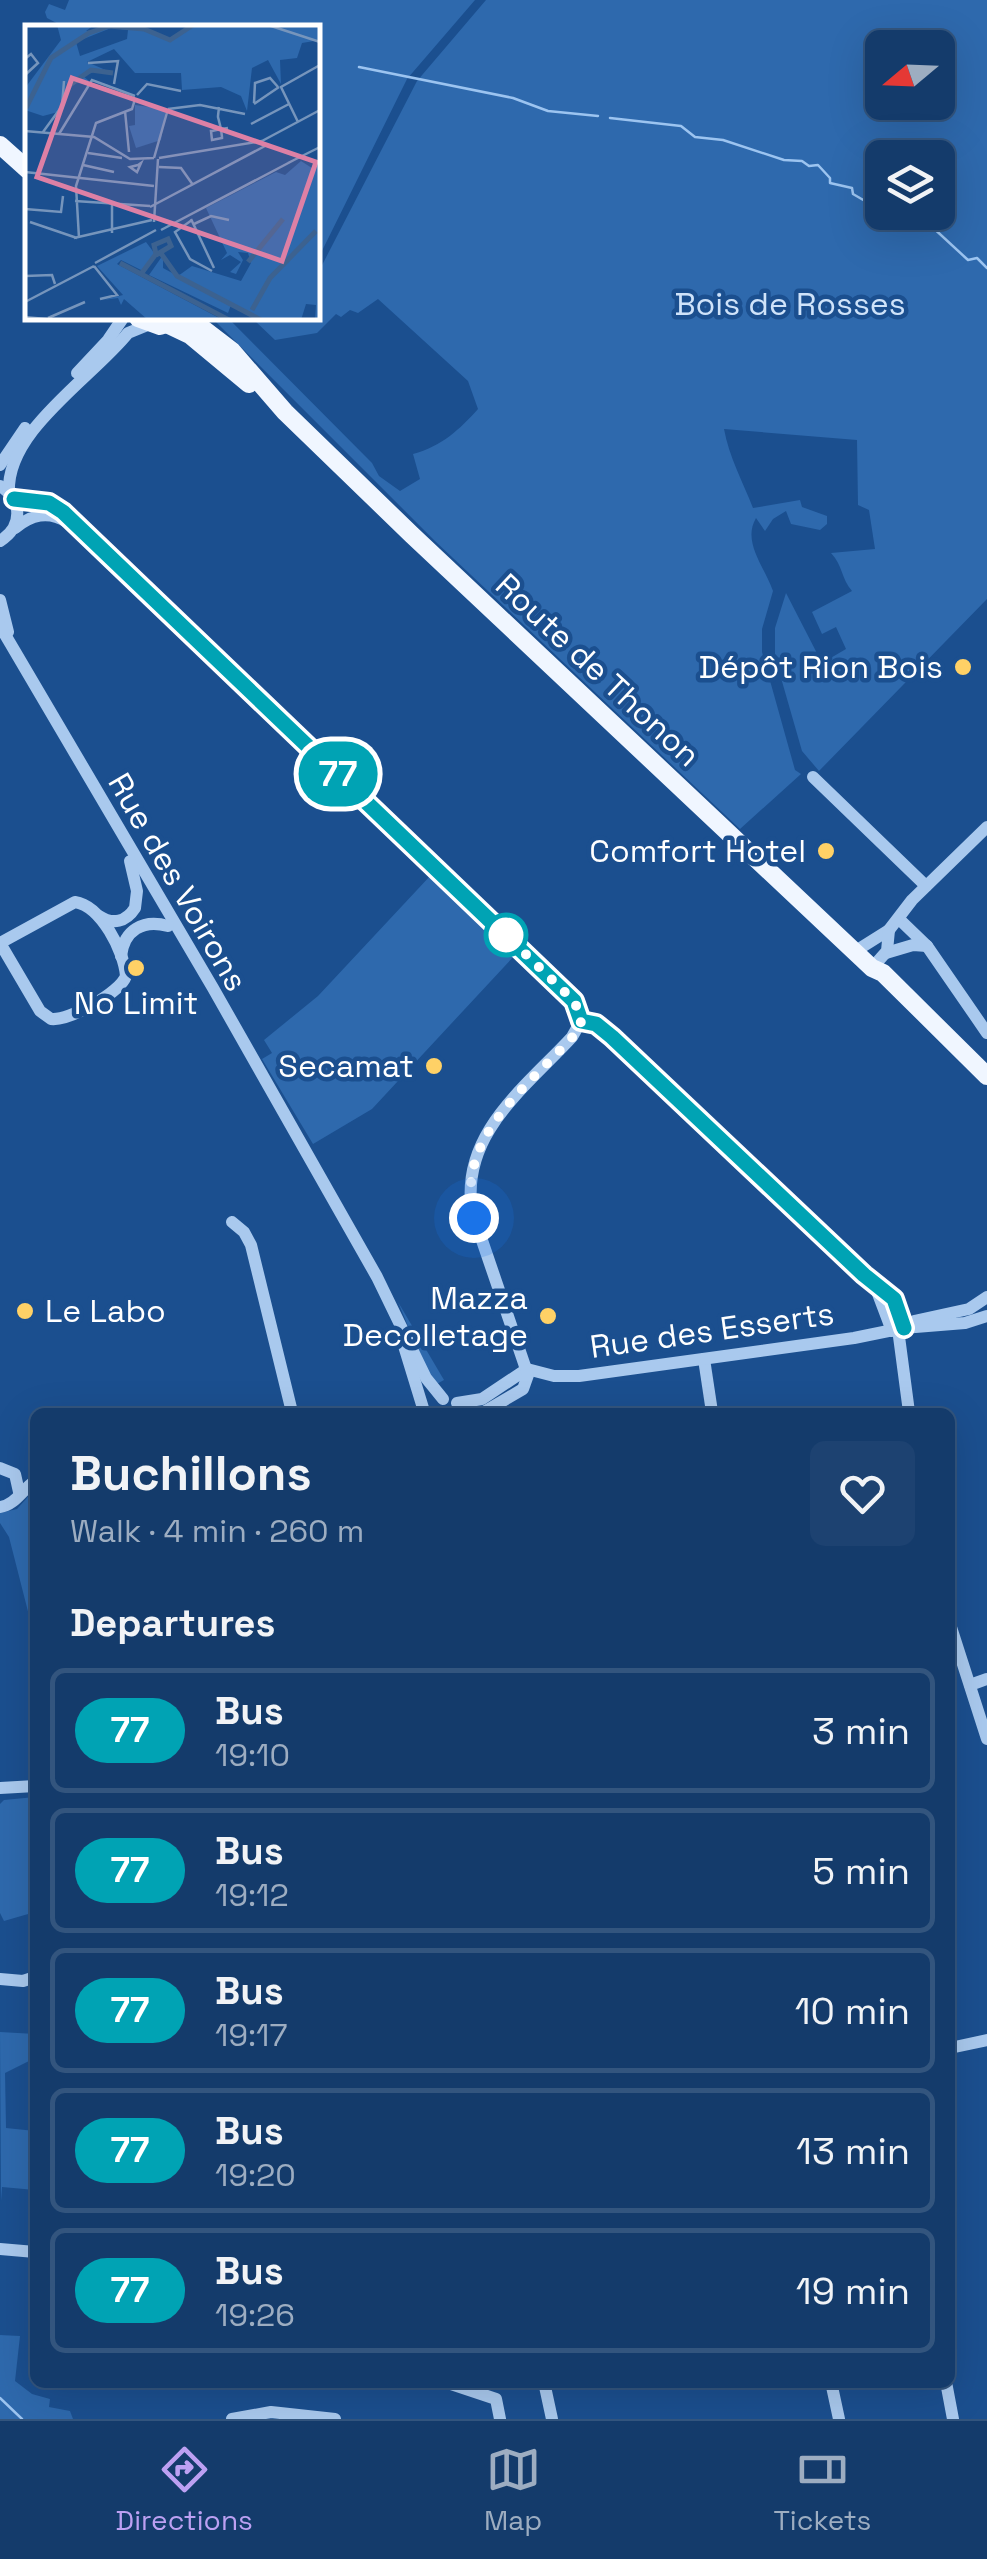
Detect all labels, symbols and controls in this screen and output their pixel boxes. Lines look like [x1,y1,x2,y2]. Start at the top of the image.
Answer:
inset map [25,25,320,320]
north arrow [865,30,955,120]
map controls [865,30,955,230]
button: layers [865,140,955,230]
park label: Bois de Rosses [674,284,906,324]
street label: Route de Thonon [487,565,709,775]
place label: Dépôt Rion Bois [699,647,943,687]
marker: Dépôt Rion Bois [952,656,974,678]
line badge: 77 [293,742,383,806]
text: 77 [319,752,357,796]
street label: Rue des Voirons [99,766,257,998]
place label: Comfort Hotel [589,831,806,871]
marker: Comfort Hotel [815,840,837,862]
unlabelled marker [485,914,527,956]
marker: No Limit [125,957,147,979]
place label: No Limit [74,983,198,1023]
place label: Secamat [278,1046,414,1086]
marker: Secamat [423,1055,445,1077]
your location [449,1193,499,1243]
place label: Mazza Decolletage [343,1278,528,1355]
place label: Le Labo [45,1291,166,1331]
street label: Rue des Esserts [587,1293,837,1367]
marker: Le Labo [14,1300,36,1322]
marker: Mazza Decolletage [537,1305,559,1327]
button: heart [810,1441,915,1546]
text: Buchillons [70,1443,312,1504]
text: Walk · 4 min · 260 m [70,1511,364,1551]
text: Departures [70,1599,275,1647]
text: Bus [215,1687,284,1735]
text: 3 min [812,1707,910,1755]
text: 77 [111,1708,149,1752]
text: 19:10 [215,1735,290,1775]
text: Bus [215,1827,284,1875]
text: 5 min [812,1847,910,1895]
text: 77 [111,1848,149,1892]
text: 19:12 [215,1875,289,1915]
text: Bus [215,1967,284,2015]
text: 10 min [795,1987,910,2035]
text: 77 [111,1988,149,2032]
text: 19:17 [215,2015,287,2055]
text: Bus [215,2107,284,2155]
text: 13 min [796,2127,910,2175]
text: 77 [111,2128,149,2172]
text: 19:20 [215,2155,296,2195]
text: Bus [215,2247,284,2295]
text: 19 min [796,2267,910,2315]
text: 77 [111,2268,149,2312]
text: 19:26 [215,2295,295,2335]
tab: Directions [116,2442,253,2538]
tab: Map [484,2442,542,2538]
tab: Tickets [774,2442,871,2538]

